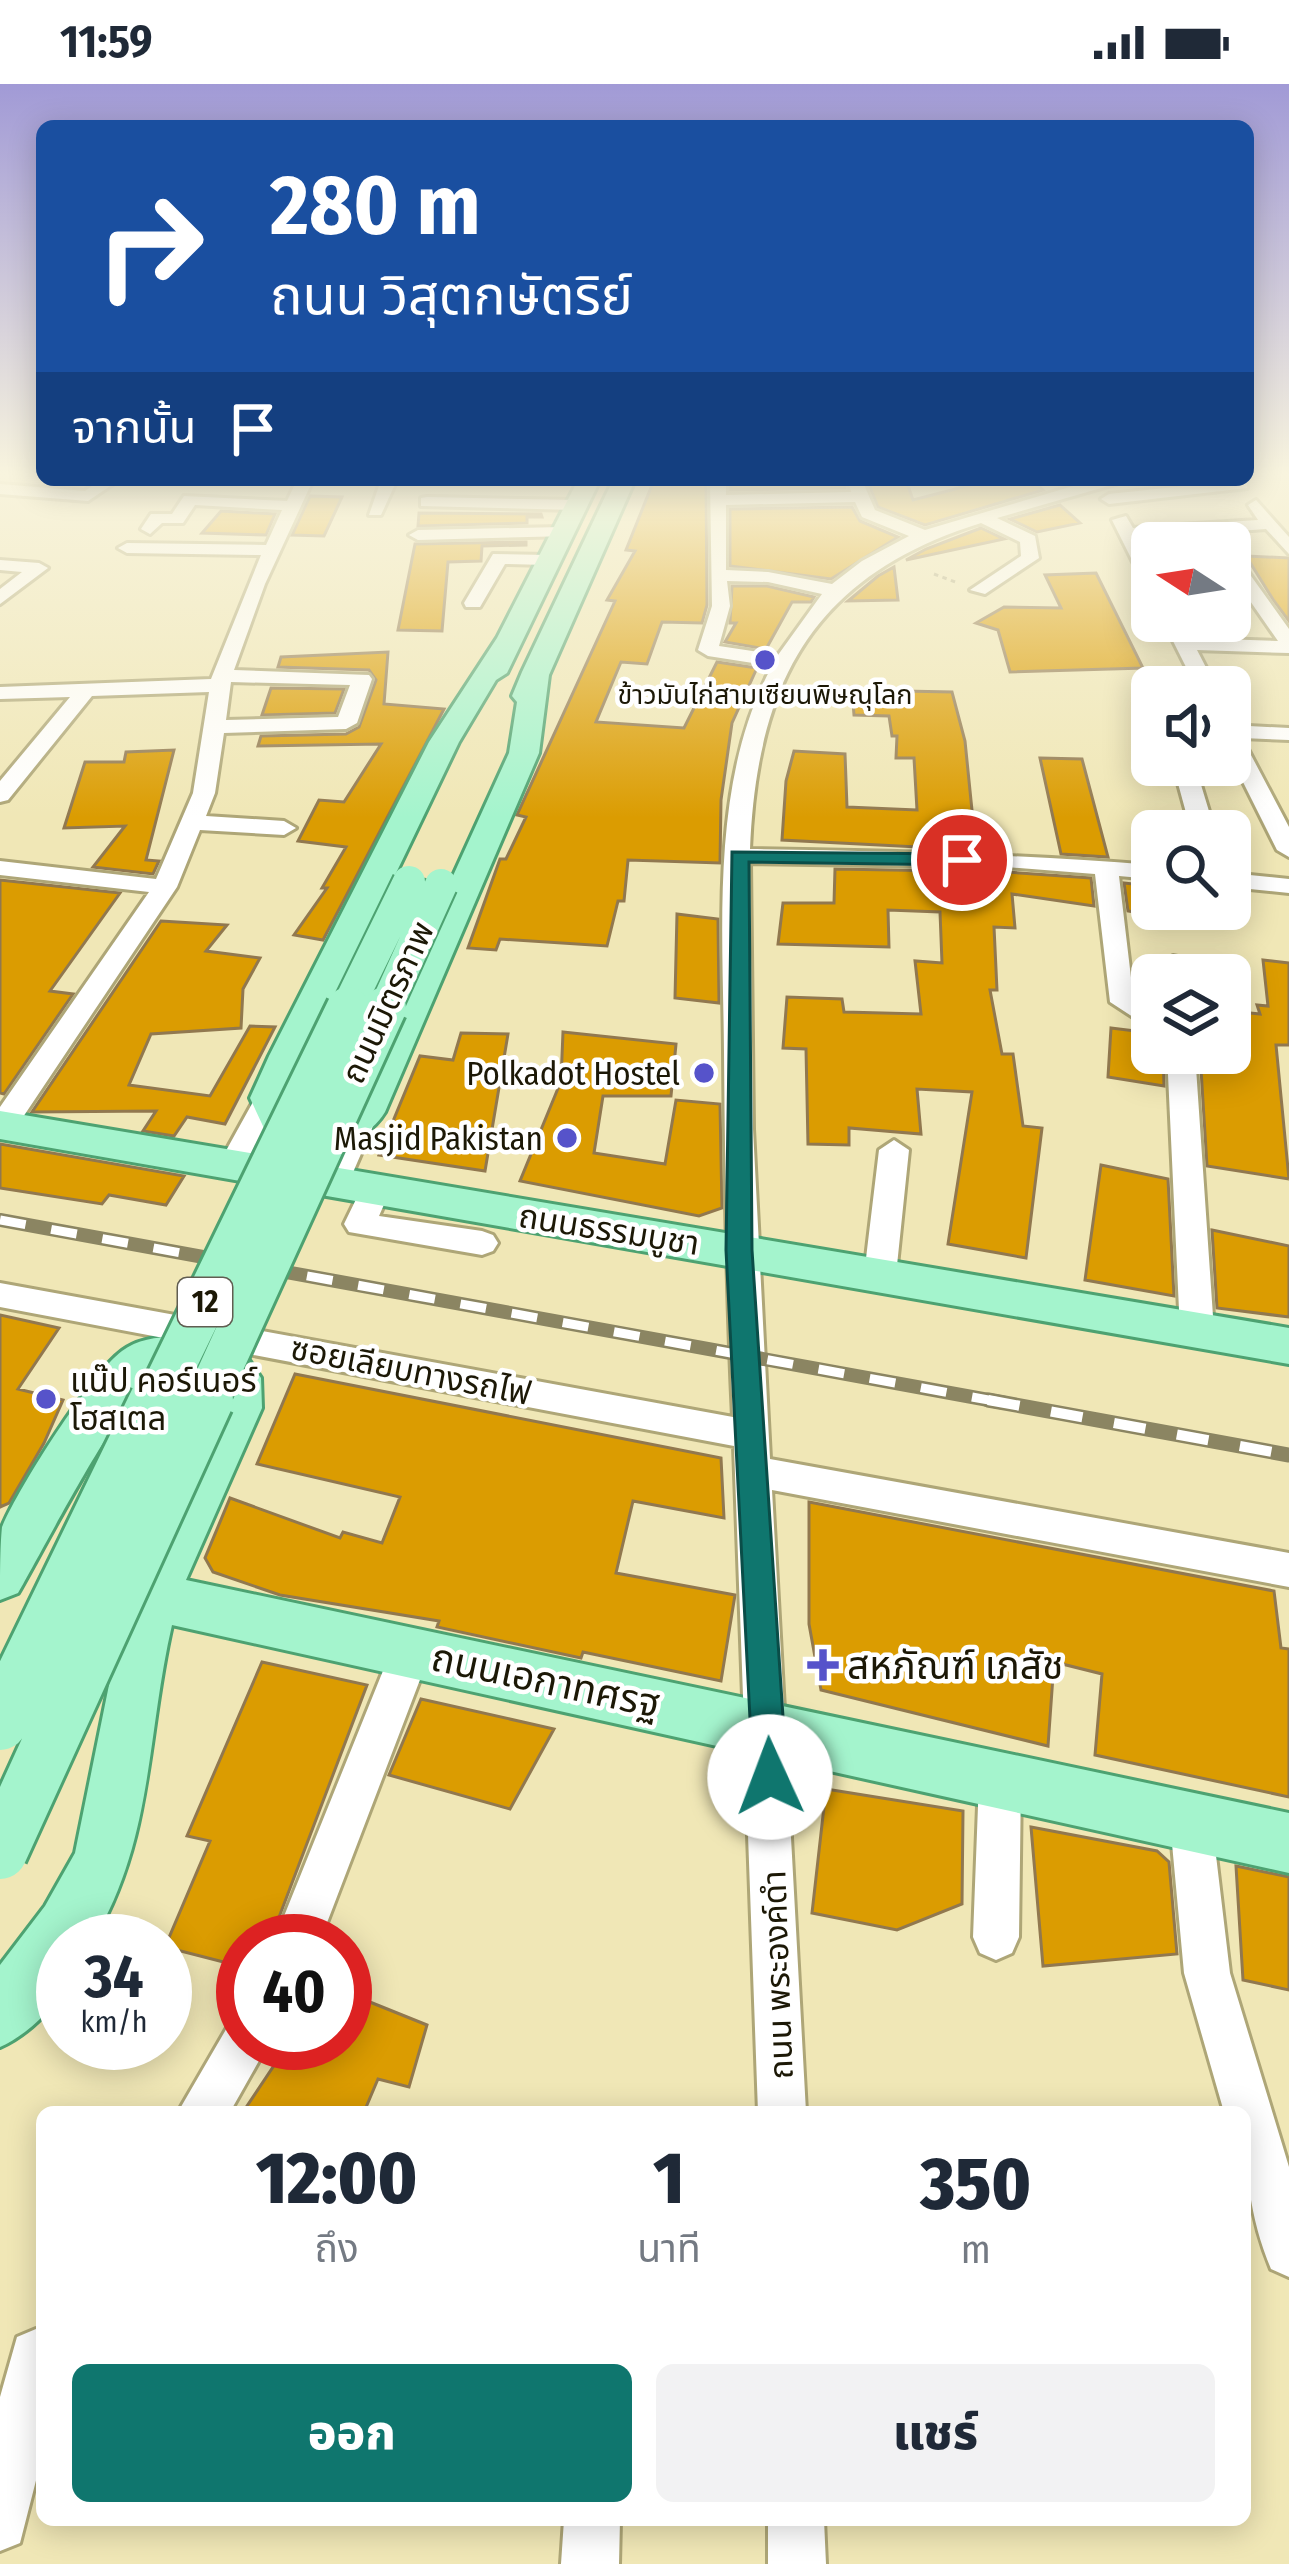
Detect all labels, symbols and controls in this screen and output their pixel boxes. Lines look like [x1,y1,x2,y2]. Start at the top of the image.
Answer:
text: 11:59 [60,15,153,69]
text: 280 m [270,155,481,256]
icon: right [72,168,228,324]
text: ถนน วิสุตกษัตริย์ [270,264,633,328]
icon: arrive [220,396,286,462]
text: จากนั้น [72,401,196,455]
north arrow [1131,522,1251,642]
map controls [1131,522,1251,1074]
marker: ข้าวมันไก่สามเซียนพิษณุโลก [752,647,778,673]
button: sound [1131,666,1251,786]
place label: ข้าวมันไก่สามเซียนพิษณุโลก [617,679,913,711]
pin [911,809,1013,911]
button: search [1131,810,1251,930]
icon: arrive [929,827,995,893]
street label: ถนนมิตรภาพ [333,915,443,1090]
button: layers [1131,954,1251,1074]
place label: Polkadot Hostel [466,1054,680,1094]
marker: Polkadot Hostel [691,1060,717,1086]
place label: Masjid Pakistan [334,1119,543,1159]
marker: Masjid Pakistan [554,1125,580,1151]
street label: ถนนธรรมบูชา [516,1196,702,1264]
road number: 12 [178,1278,232,1326]
street label: ซอยเลียบทางรถไฟ [287,1328,534,1414]
place label: แน๊ป คอร์เนอร์ โฮสเตล [70,1361,258,1439]
marker: แน๊ป คอร์เนอร์ โฮสเตล [33,1386,59,1412]
street label: ถนนเอกาทศรฐ [427,1634,664,1728]
place label: สหภัณฑ์ เภสัช [847,1643,1064,1689]
marker: สหภัณฑ์ เภสัช [810,1652,836,1678]
position arrow [707,1714,833,1840]
street label: ถนน พระองค์ดำ [754,1870,802,2080]
speed limit sign: 40 [216,1914,372,2070]
text: 34 [84,1941,144,2013]
text: km/h [81,2004,147,2040]
text: 12:00 [256,2136,417,2222]
text: 1 [653,2136,685,2222]
text: 350 [921,2142,1031,2228]
text: ถึง [314,2226,359,2272]
text: นาที [637,2226,701,2272]
text: m [961,2227,991,2273]
button: ออก [72,2364,632,2502]
button: แชร์ [656,2364,1215,2502]

